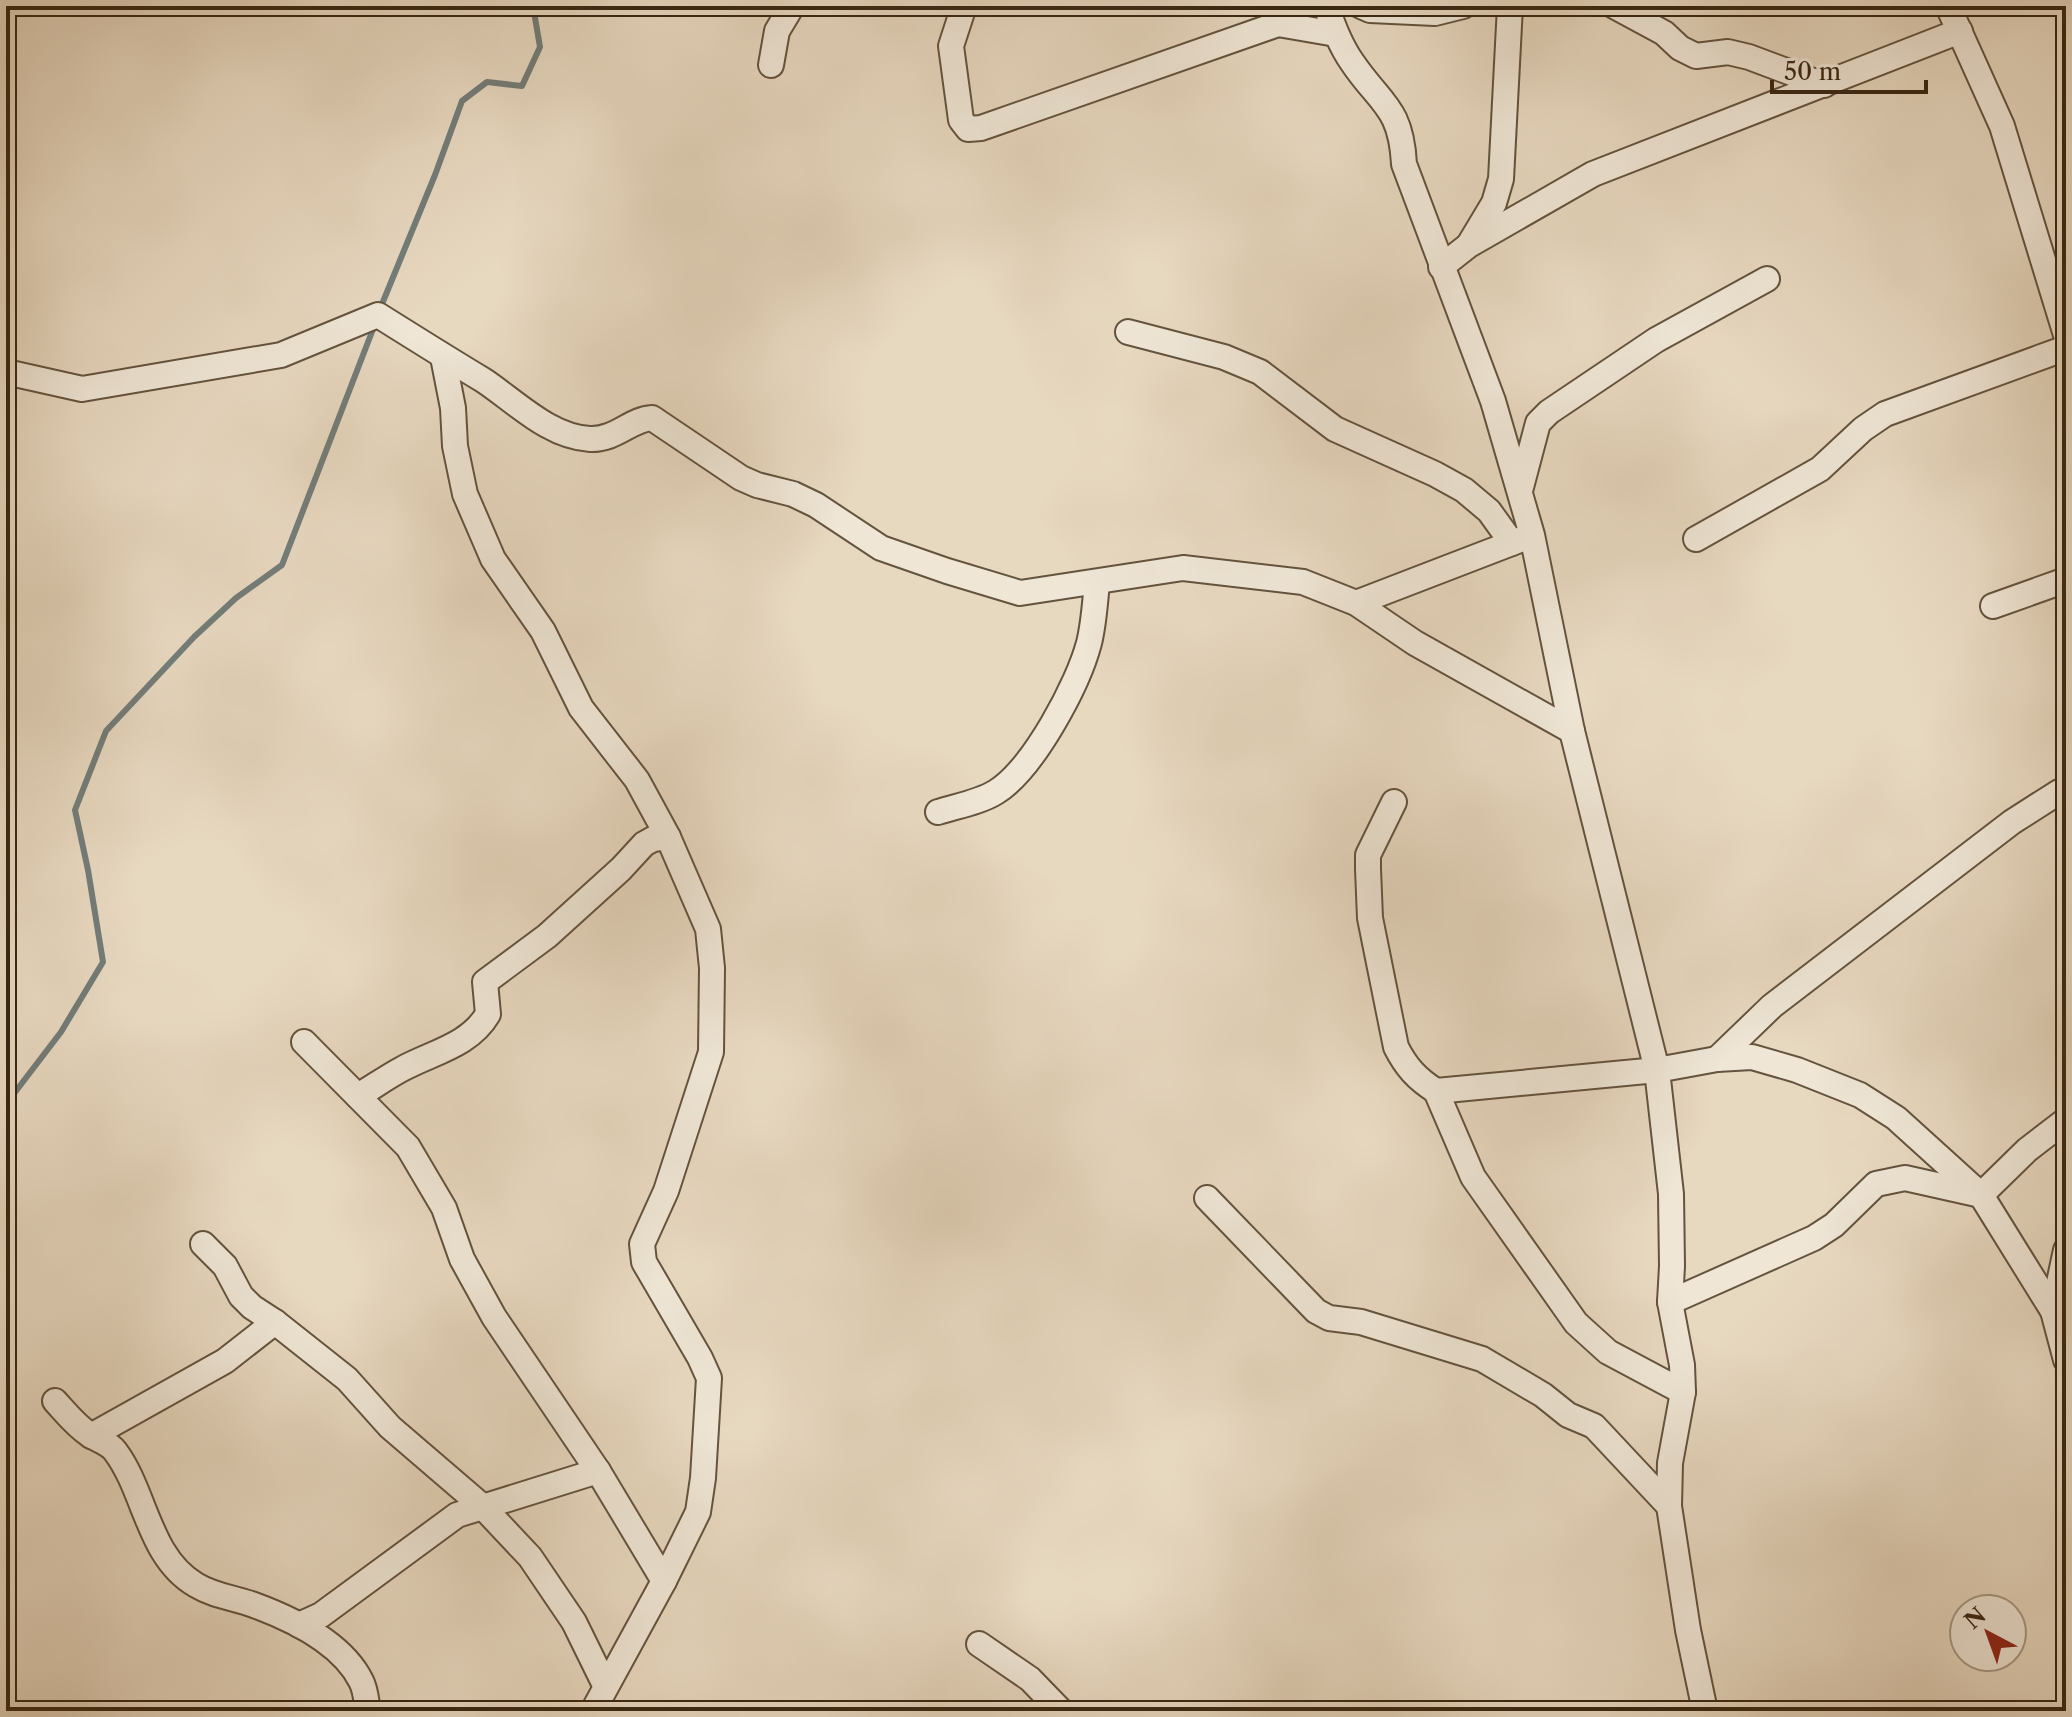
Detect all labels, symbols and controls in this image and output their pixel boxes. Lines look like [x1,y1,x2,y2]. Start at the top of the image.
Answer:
scale bar [1772,44,1926,94]
text: 50 m [1784,57,1841,86]
north arrow [1948,1593,2028,1673]
text: N [1959,1602,1991,1635]

